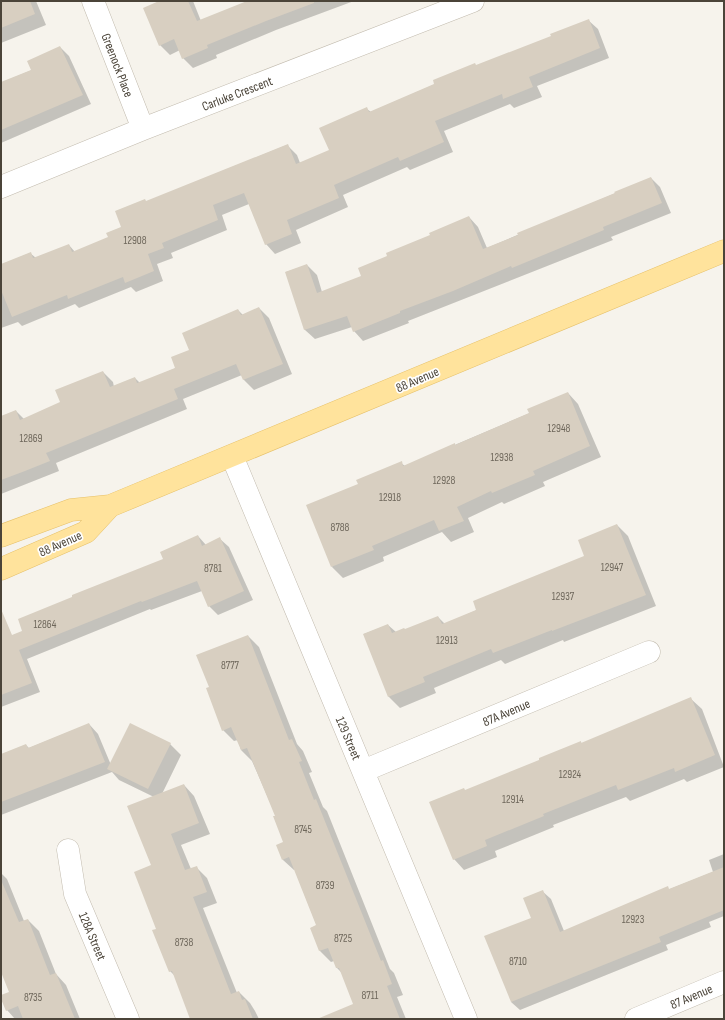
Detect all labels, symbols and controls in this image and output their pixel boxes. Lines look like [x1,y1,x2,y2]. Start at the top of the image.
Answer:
street label: Greenock Place [98,31,137,99]
street label: Carluke Crescent [200,73,275,115]
house number: 12908 [123,234,147,247]
street label: 88 Avenue [393,364,441,396]
house number: 12948 [548,422,571,435]
house number: 12869 [20,432,43,445]
house number: 12938 [491,451,514,464]
house number: 12928 [433,474,456,487]
house number: 12918 [379,491,401,504]
house number: 8788 [331,521,350,534]
street label: 88 Avenue [36,527,84,560]
house number: 12947 [601,561,624,574]
house number: 8781 [204,562,222,575]
house number: 12937 [552,590,575,603]
house number: 12864 [34,618,57,631]
house number: 12913 [436,634,458,647]
house number: 8777 [221,659,240,672]
street label: 87A Avenue [480,696,533,730]
street label: 129 Street [332,714,364,762]
house number: 12924 [559,768,582,781]
house number: 12914 [502,793,524,806]
house number: 8745 [294,823,312,836]
house number: 8739 [316,879,334,892]
street label: 128A Street [75,910,109,963]
house number: 12923 [622,913,645,926]
house number: 8725 [334,932,352,945]
house number: 8738 [175,936,193,949]
house number: 8710 [509,955,527,968]
street label: 87 Avenue [668,981,715,1013]
house number: 8711 [362,989,379,1002]
house number: 8735 [24,991,42,1004]

